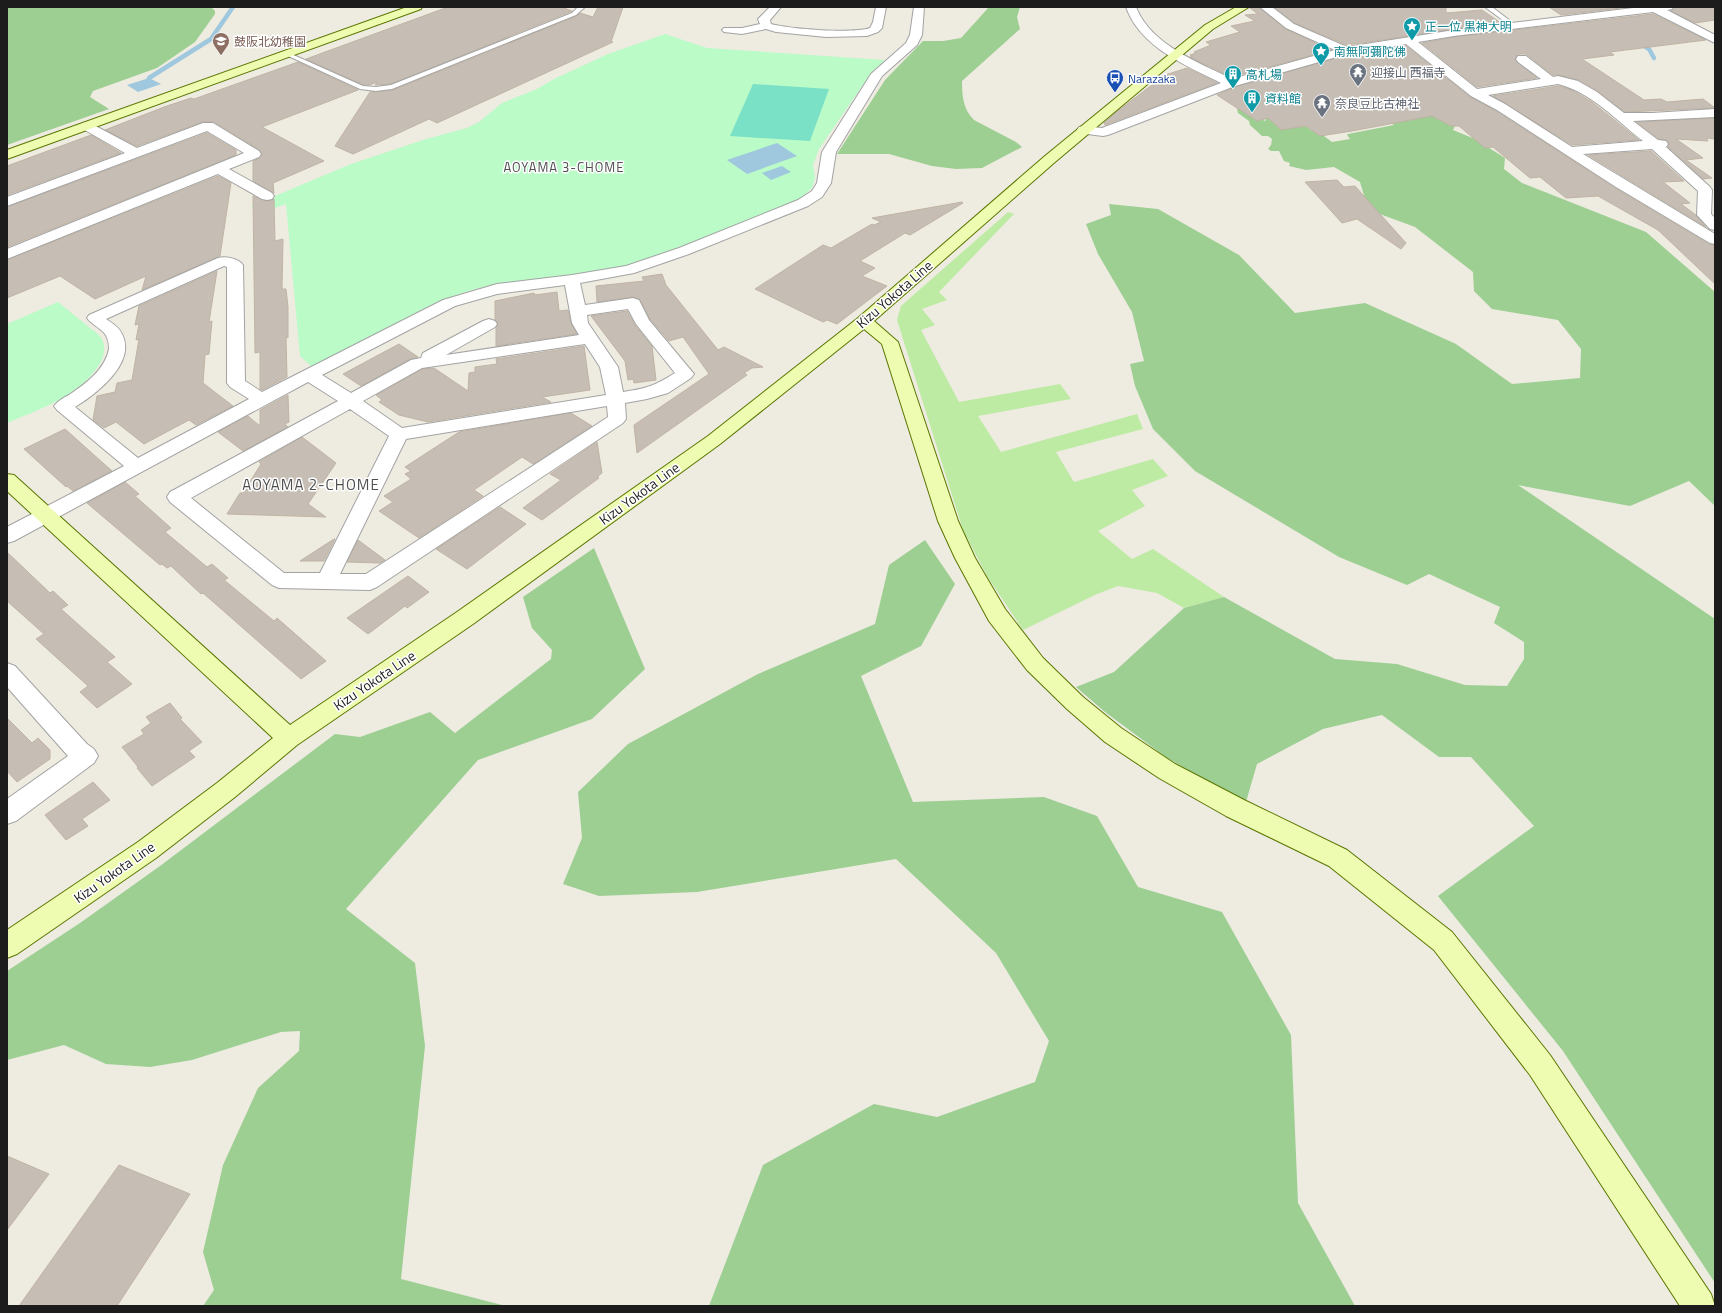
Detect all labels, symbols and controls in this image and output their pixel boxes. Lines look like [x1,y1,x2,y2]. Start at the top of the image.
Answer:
place icon: 正一位 黒神大明 [1402,16,1422,41]
place label: 正一位 黒神大明 [1425,17,1512,36]
school or university icon: 鼓阪北幼稚園 [211,31,231,56]
place label: 鼓阪北幼稚園 [234,32,306,51]
place icon: 南無阿彌陀佛 [1311,41,1331,66]
place label: 南無阿彌陀佛 [1334,42,1406,61]
temple icon: 迎接山 西福寺 [1348,62,1368,87]
place label: 迎接山 西福寺 [1371,63,1446,82]
building icon: 高札場 [1223,64,1243,89]
place label: 高札場 [1246,65,1282,84]
bus stop icon: Narazaka [1105,68,1125,93]
place label: Narazaka [1128,69,1175,88]
building icon: 資料館 [1242,88,1262,113]
place label: 資料館 [1265,89,1301,108]
temple icon: 奈良豆比古神社 [1312,93,1332,118]
place label: 奈良豆比古神社 [1335,94,1419,113]
district label: AOYAMA 3-CHOME [504,157,624,177]
street label: Kizu Yokota Line [851,255,937,333]
street label: Kizu Yokota Line [594,457,684,529]
district label: AOYAMA 2-CHOME [242,473,380,496]
street label: Kizu Yokota Line [329,645,419,715]
street label: Kizu Yokota Line [69,836,159,908]

